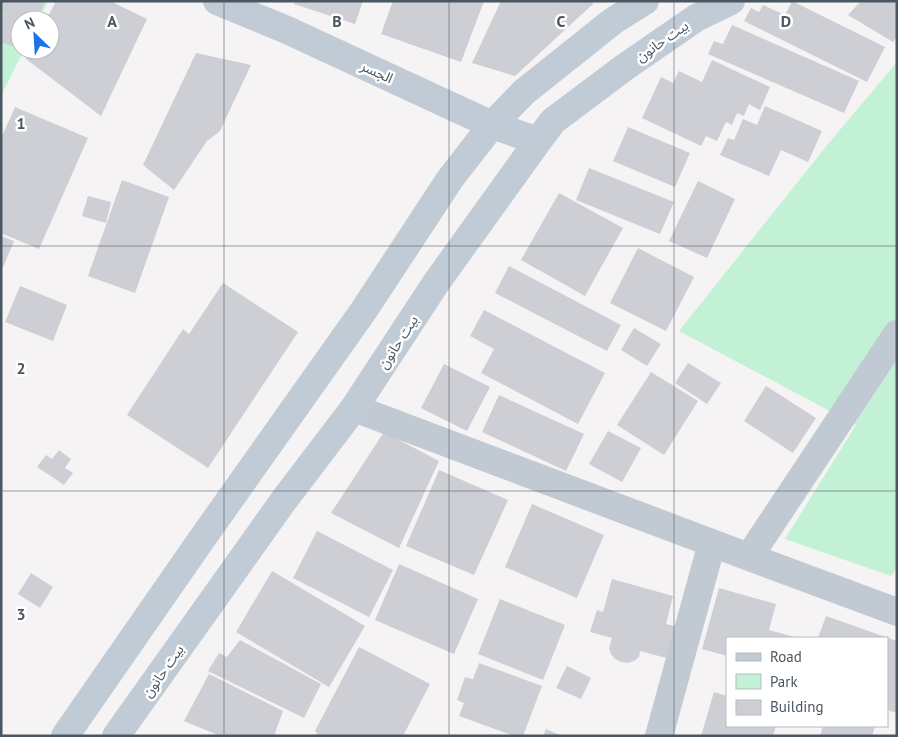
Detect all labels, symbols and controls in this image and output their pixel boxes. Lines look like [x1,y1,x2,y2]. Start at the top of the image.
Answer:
north arrow [10,10,60,60]
text: A [107,11,117,31]
text: B [332,11,342,31]
text: C [557,11,566,31]
text: D [781,11,791,31]
text: N [22,13,37,33]
street label: بيت حانون [632,16,692,66]
street label: الجسر [357,56,396,87]
text: 1 [16,113,26,133]
street label: بيت حانون [374,312,422,372]
text: 2 [16,358,26,378]
text: 3 [16,604,26,624]
legend [726,637,888,727]
street label: بيت حانون [138,641,188,701]
text: Road [770,647,802,666]
text: Park [770,672,798,691]
text: Building [770,697,824,716]

